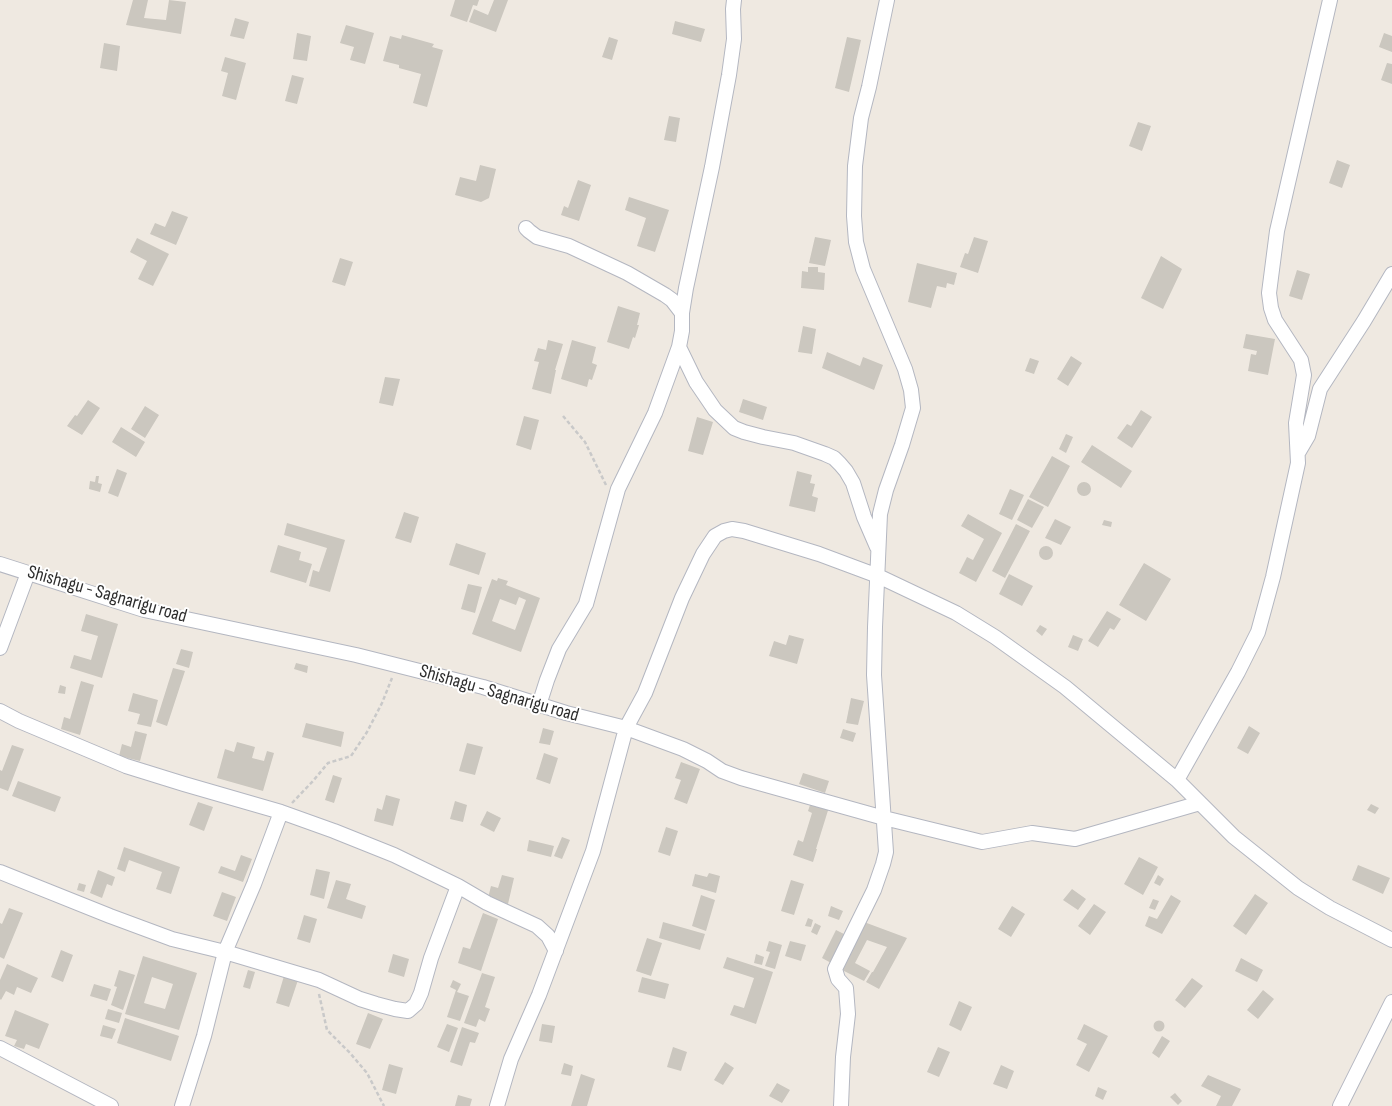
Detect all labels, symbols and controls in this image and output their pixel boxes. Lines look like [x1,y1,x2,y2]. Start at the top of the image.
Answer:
street label: Shishagu - Sagnarigu road [25,561,189,629]
street label: Shishagu - Sagnarigu road [417,660,581,728]

